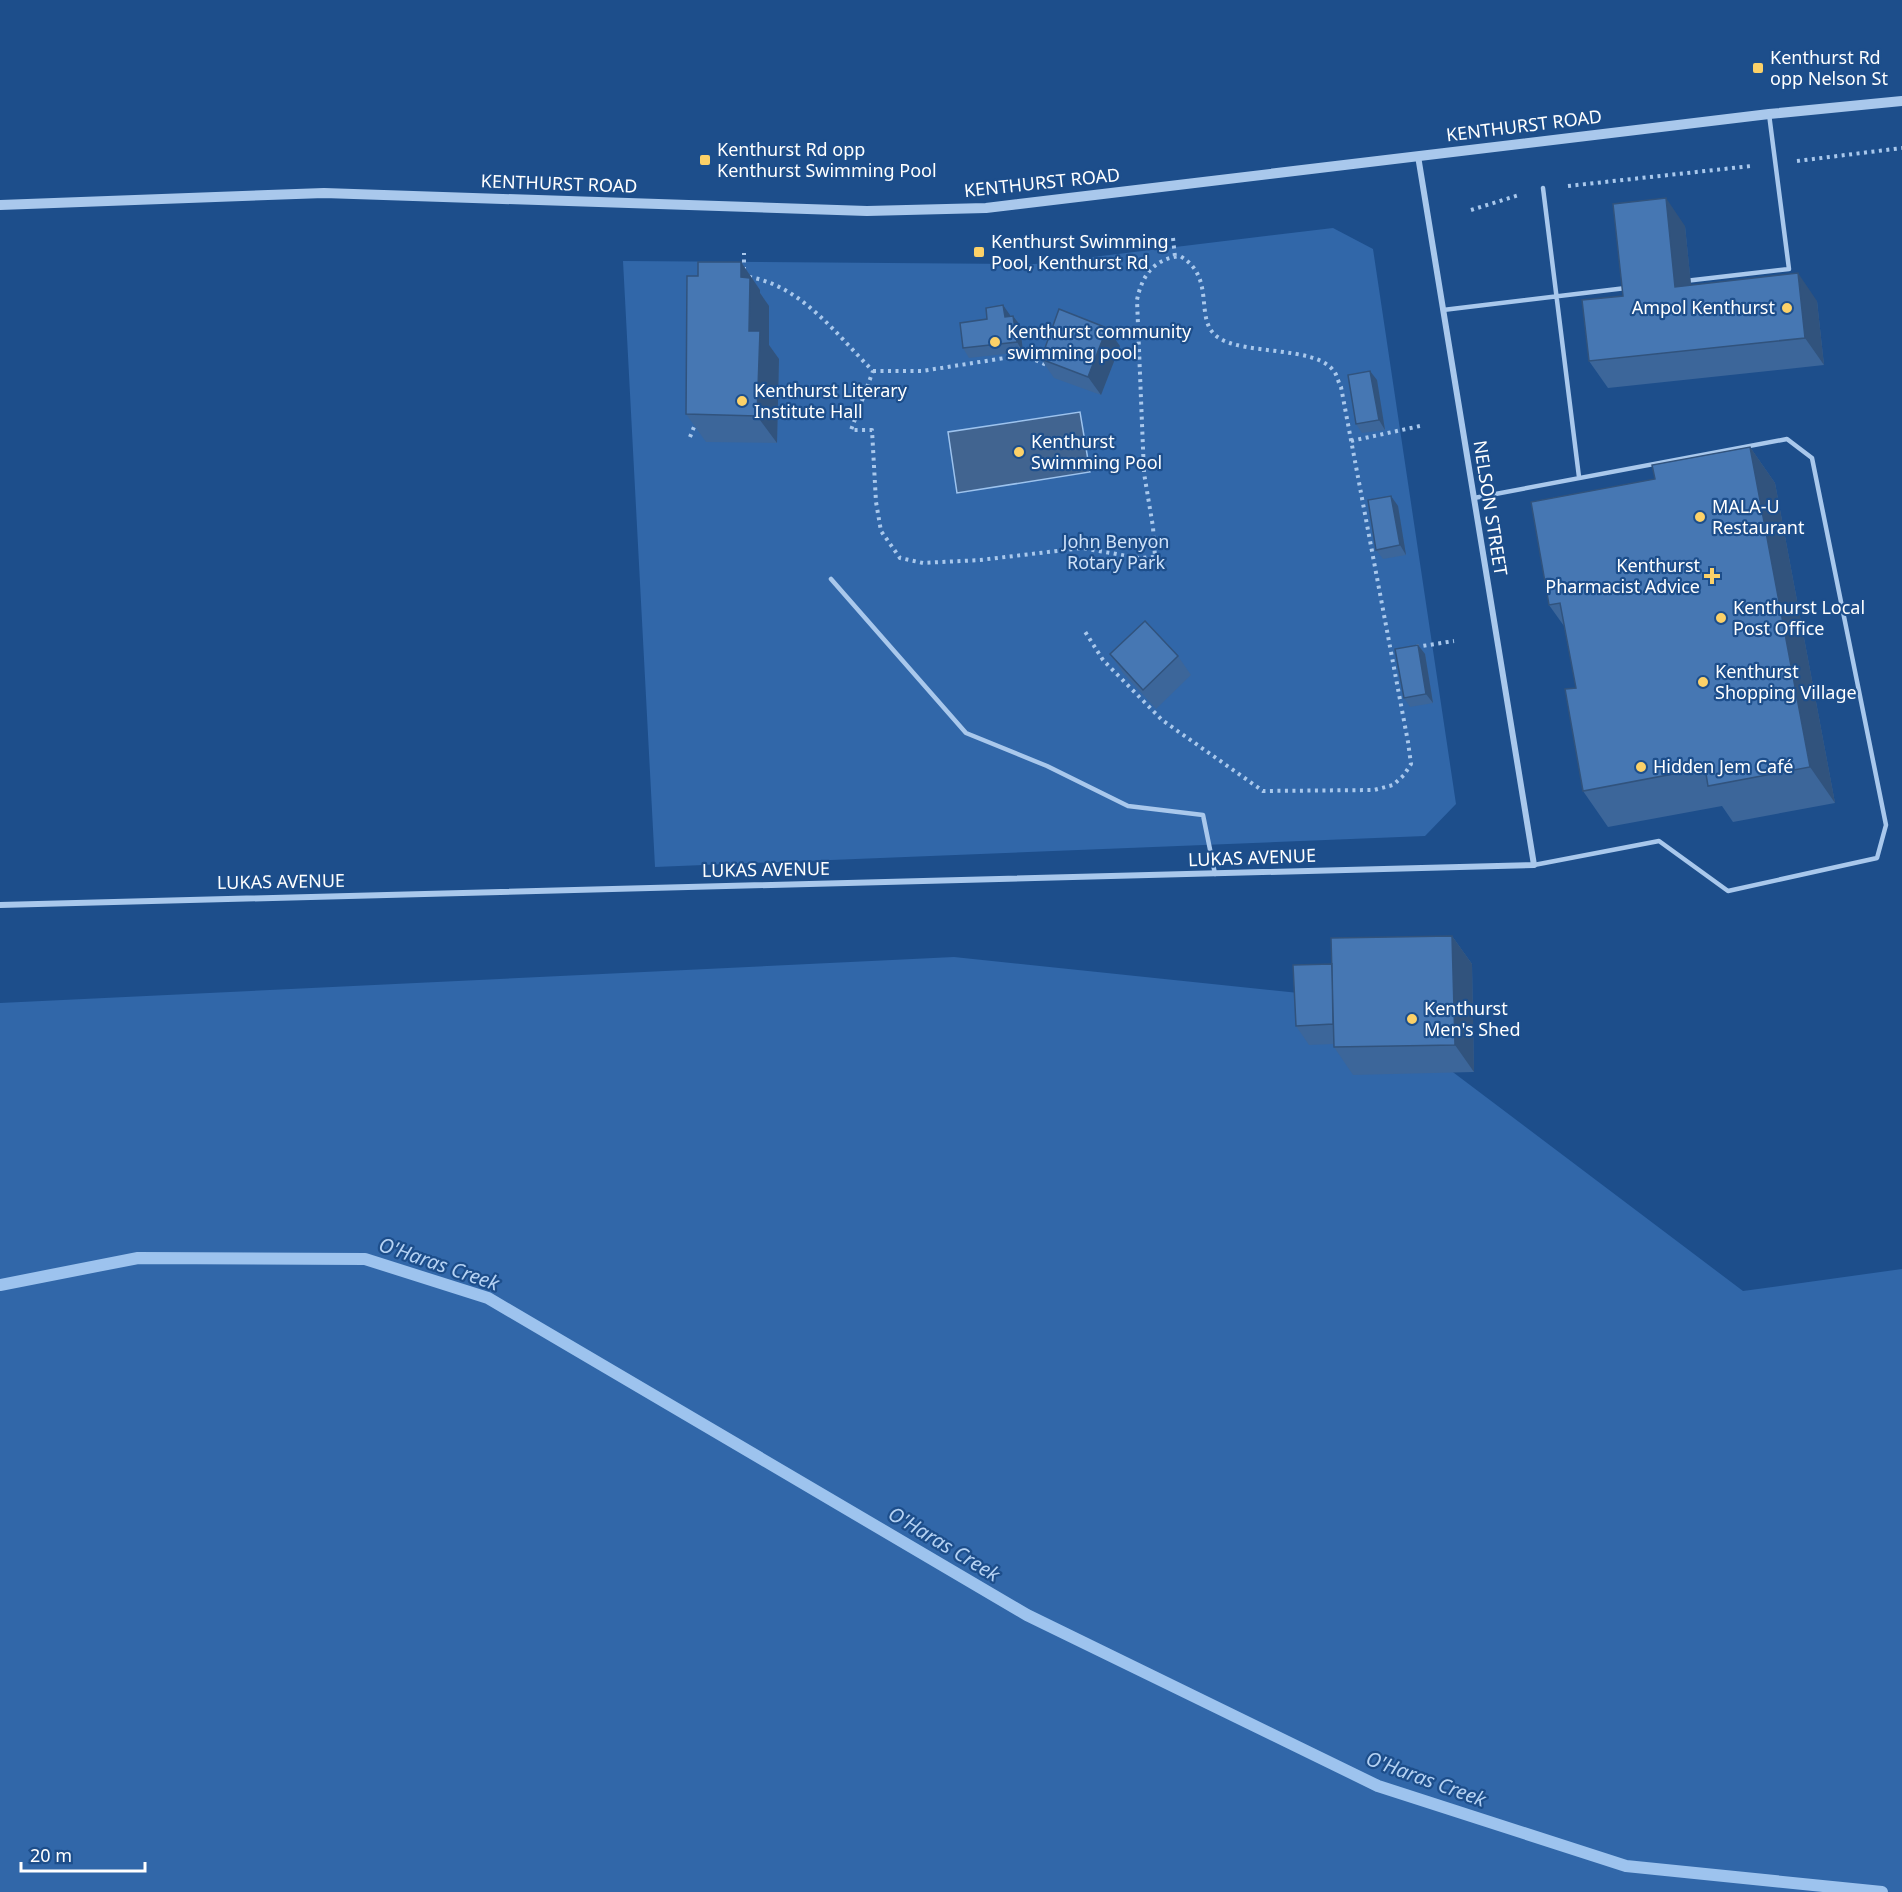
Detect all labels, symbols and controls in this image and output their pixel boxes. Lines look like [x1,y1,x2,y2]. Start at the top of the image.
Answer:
place label: Kenthurst Rd opp Nelson St [1770,45,1888,90]
marker: Kenthurst Rd opp Nelson St [1751,61,1765,75]
street label: KENTHURST ROAD [1445,104,1603,146]
place label: Kenthurst Rd opp Kenthurst Swimming Pool [717,137,937,182]
marker: Kenthurst Rd opp Kenthurst Swimming Pool [698,153,712,167]
street label: KENTHURST ROAD [963,162,1121,202]
street label: KENTHURST ROAD [480,168,638,198]
place label: Kenthurst Swimming Pool, Kenthurst Rd [991,229,1169,274]
marker: Kenthurst Swimming Pool, Kenthurst Rd [972,245,986,259]
place label: Ampol Kenthurst [1632,295,1775,319]
marker: Ampol Kenthurst [1780,301,1794,315]
place label: Kenthurst community swimming pool [1007,319,1192,364]
marker: Kenthurst community swimming pool [988,335,1002,349]
place label: Kenthurst Literary Institute Hall [754,378,908,423]
marker: Kenthurst Literary Institute Hall [735,394,749,408]
place label: Kenthurst Swimming Pool [1031,429,1162,474]
street label: NELSON STREET [1468,439,1514,577]
marker: Kenthurst Swimming Pool [1012,445,1026,459]
place label: MALA-U Restaurant [1712,494,1805,539]
marker: MALA-U Restaurant [1693,510,1707,524]
park label: John Benyon Rotary Park [1061,529,1169,574]
place label: Kenthurst Pharmacist Advice [1545,553,1701,598]
marker: Kenthurst Pharmacist Advice [1705,569,1719,583]
place label: Kenthurst Local Post Office [1733,595,1865,640]
marker: Kenthurst Local Post Office [1714,611,1728,625]
place label: Kenthurst Shopping Village [1715,659,1857,704]
marker: Kenthurst Shopping Village [1696,675,1710,689]
place label: Hidden Jem Café [1653,754,1793,778]
marker: Hidden Jem Café [1634,760,1648,774]
street label: LUKAS AVENUE [1188,843,1316,871]
street label: LUKAS AVENUE [702,856,830,882]
street label: LUKAS AVENUE [217,868,345,894]
place label: Kenthurst Men's Shed [1424,996,1520,1041]
marker: Kenthurst Men's Shed [1405,1012,1419,1026]
water label: O'Haras Creek [375,1230,504,1297]
water label: O'Haras Creek [883,1500,1006,1588]
water label: O'Haras Creek [1362,1744,1491,1813]
scale bar [21,1835,146,1873]
text: 20 m [30,1843,72,1867]

